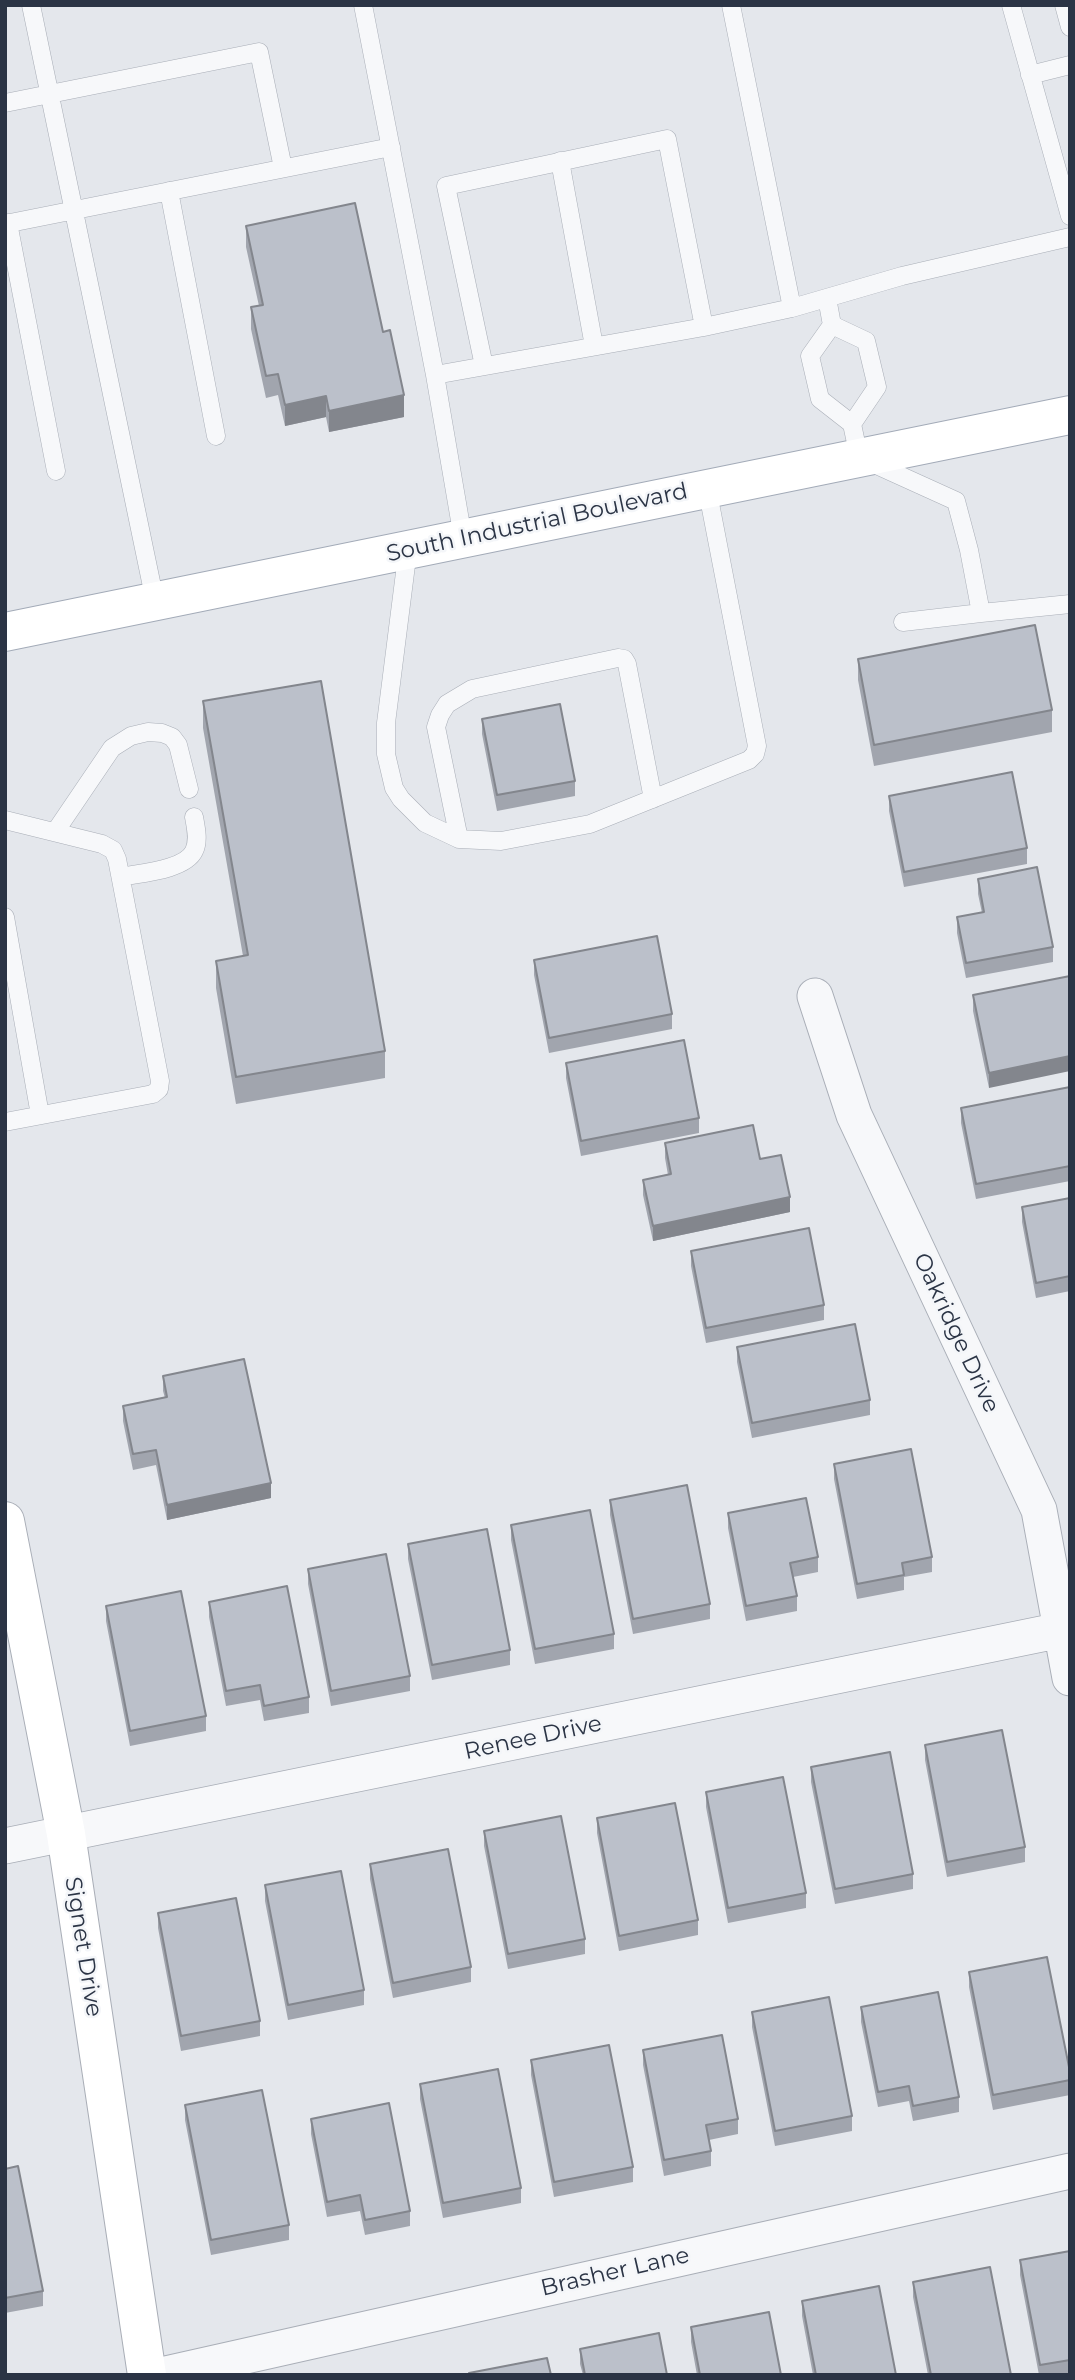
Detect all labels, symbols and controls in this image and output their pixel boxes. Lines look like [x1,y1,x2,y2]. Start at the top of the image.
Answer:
street label: South Industrial Boulevard [384,478,690,568]
street label: Oakridge Drive [907,1249,1005,1417]
street label: Renee Drive [462,1710,604,1766]
street label: Signet Drive [58,1875,108,2019]
street label: Brasher Lane [538,2241,692,2303]

